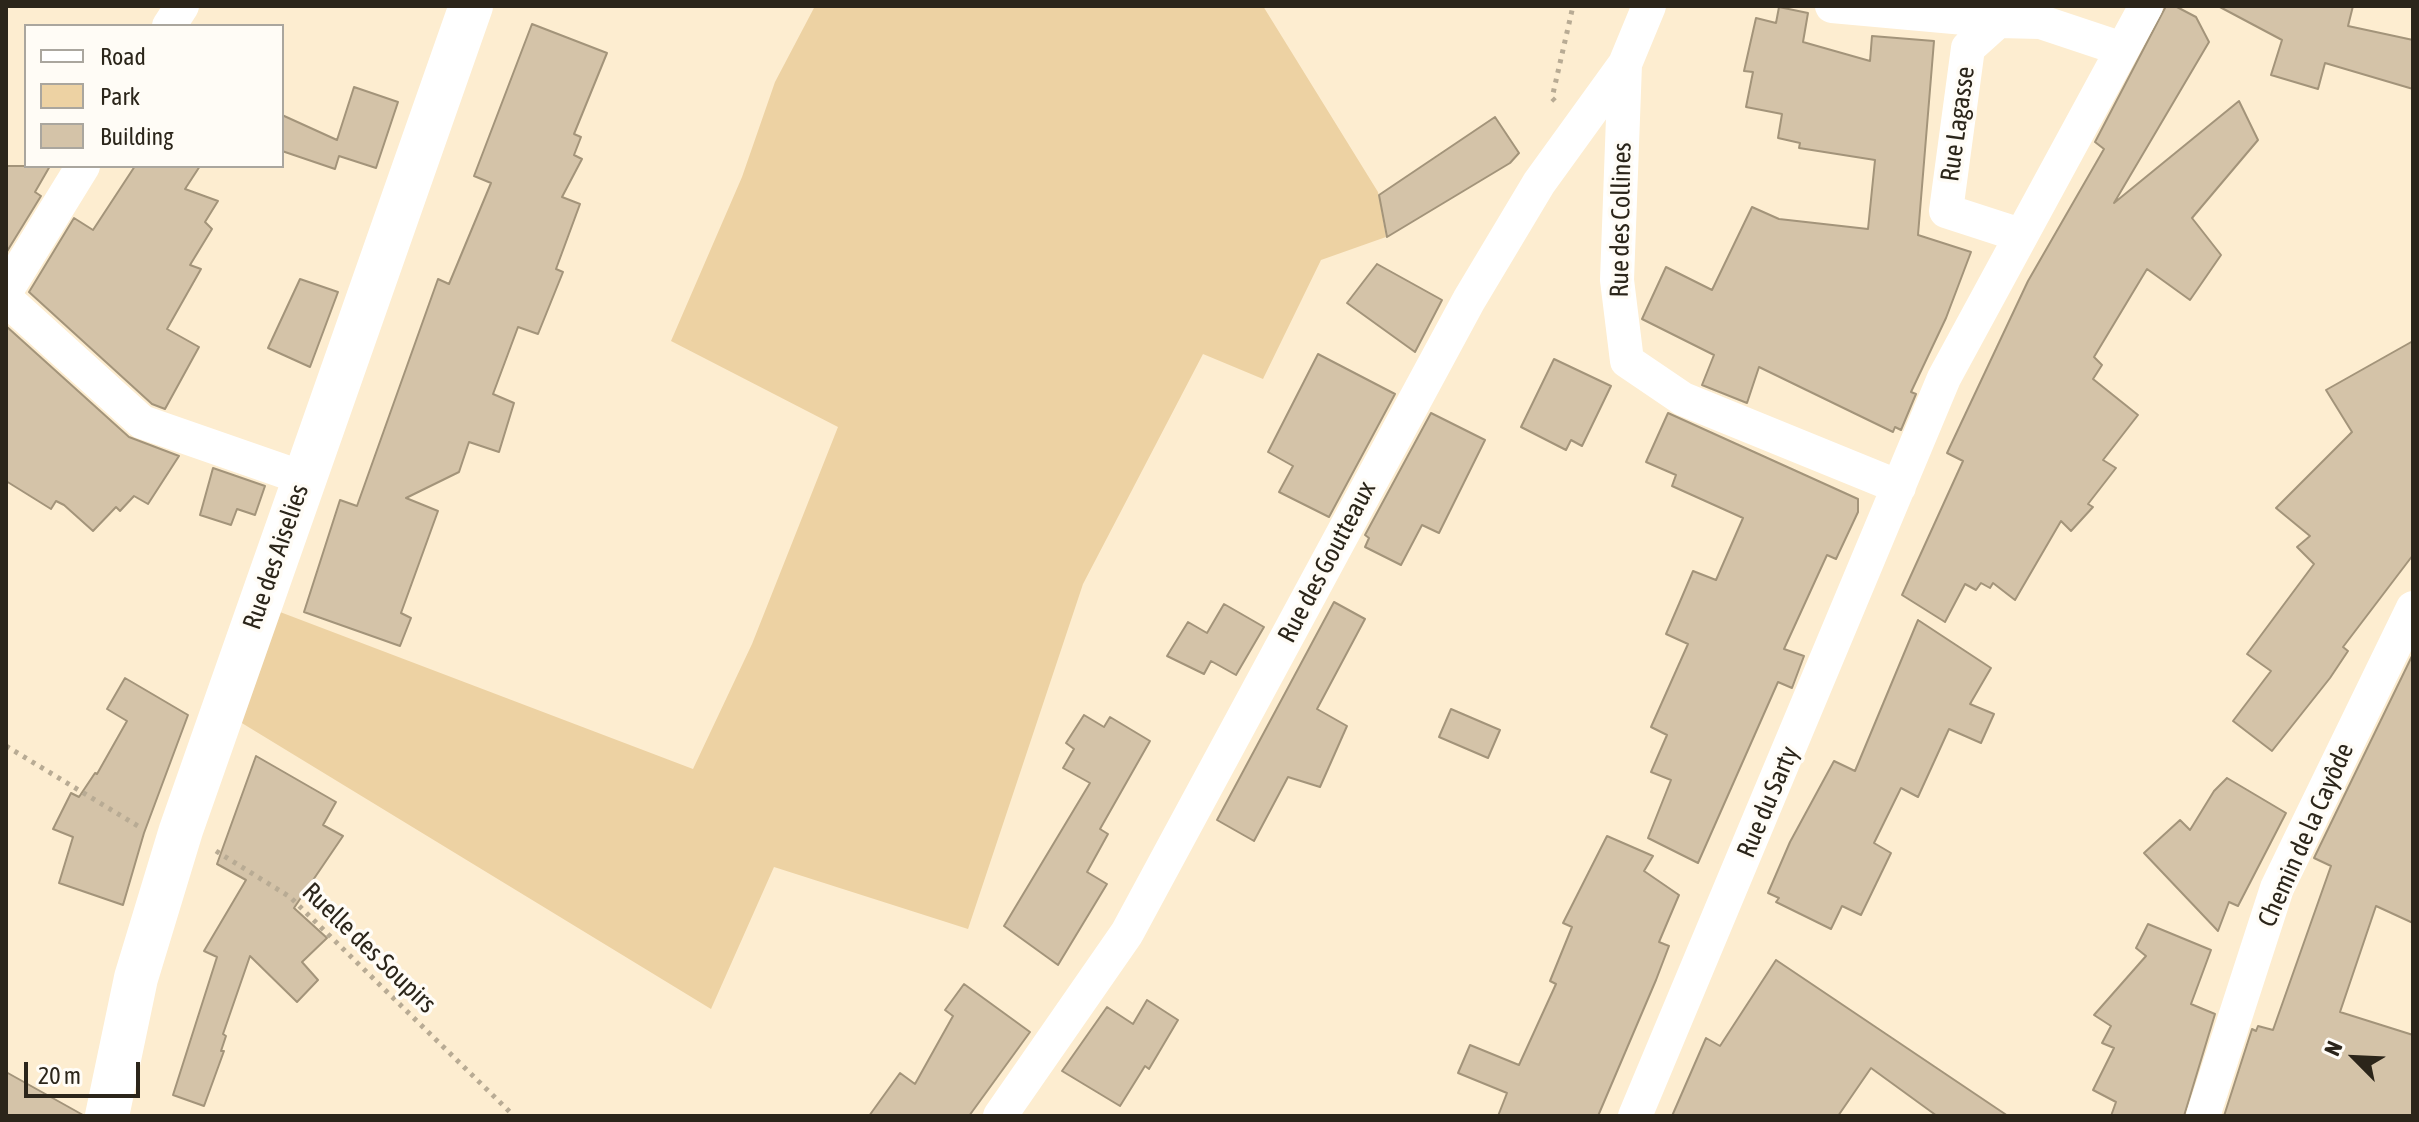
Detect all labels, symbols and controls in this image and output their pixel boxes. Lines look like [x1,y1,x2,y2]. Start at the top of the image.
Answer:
legend [24,24,284,168]
text: Road [100,43,146,70]
street label: Rue Lagasse [1934,64,1982,184]
text: Park [100,83,140,110]
text: Building [100,123,173,150]
street label: Rue des Collines [1604,142,1638,298]
street label: Rue des Goutteaux [1271,476,1383,648]
street label: Rue des Aiselies [237,480,315,634]
street label: Chemin de la Cayôde [2252,738,2360,932]
street label: Rue du Sarty [1731,742,1805,862]
street label: Ruelle des Soupirs [296,876,442,1020]
north arrow [2315,1018,2395,1098]
text: N [2319,1037,2348,1059]
scale bar [28,1046,144,1096]
text: 20 m [38,1062,81,1089]

